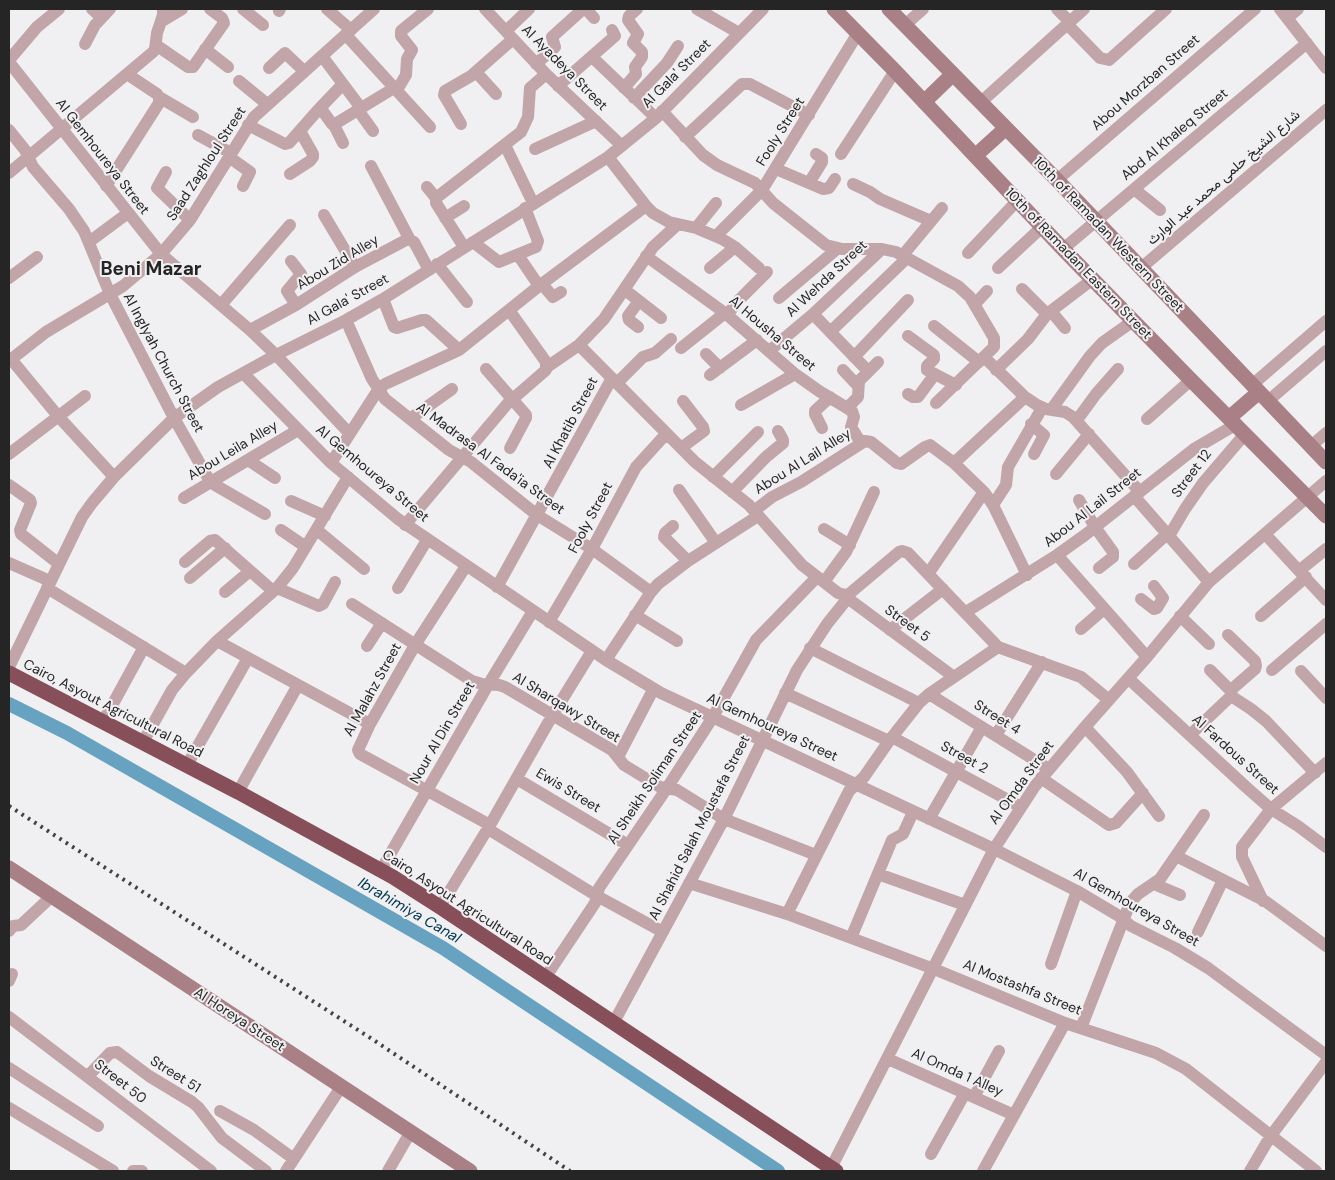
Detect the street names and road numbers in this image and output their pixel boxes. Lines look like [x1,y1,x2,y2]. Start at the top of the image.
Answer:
street label: Al Ayadeya Street [518,22,610,114]
street label: Abou Morzban Street [1089,32,1203,134]
street label: Al Gala' Street [639,36,715,112]
street label: Abd Al Khaleq Street [1118,86,1232,184]
street label: Fooly Street [753,94,809,170]
street label: Al Gemhoureya Street [52,96,152,218]
street label: Saad Zaghloul Street [164,104,250,224]
street label: شارع الشيخ حلمى محمد عبد الوارث [1144,107,1304,249]
street label: 10th of Ramadan Western Street [1029,154,1187,316]
street label: 10th of Ramadan Eastern Street [1001,185,1155,343]
street label: Abou Zid Alley [294,232,382,294]
street label: Al Wehda Street [783,237,871,321]
street label: Al Gala' Street [304,271,392,329]
street label: Al Inglyah Church Street [119,290,207,436]
street label: Al Housha Street [725,293,819,375]
street label: Al Khatib Street [540,375,602,471]
street label: Al Madrasa Al Fada'ia Street [413,400,567,518]
street label: Abou Leila Alley [185,418,281,484]
street label: Al Gemhoureya Street [312,422,432,526]
street label: Abou Al Lail Alley [752,426,854,498]
street label: Street 12 [1168,447,1216,501]
street label: Abou Al Lail Street [1041,465,1145,551]
street label: Fooly Street [565,480,617,556]
street label: Street 5 [881,602,933,646]
street label: Al Malahz Street [340,640,406,740]
street label: Cairo, Asyout Agricultural Road [20,656,206,762]
street label: Al Sharqawy Street [509,669,623,747]
street label: Nour Al Din Street [407,679,479,787]
street label: Al Gemhoureya Street [704,690,840,766]
street label: Street 4 [971,697,1023,739]
street label: Al Sheikh Soliman Street [604,708,706,848]
street label: Al Fardous Street [1188,712,1282,798]
street label: Al Shahid Salah Moustafa Street [646,733,754,923]
street label: Street 2 [937,738,991,778]
street label: Al Omda Street [986,738,1058,828]
street label: Ewis Street [533,765,603,817]
street label: Cairo, Asyout Agricultural Road [379,847,555,969]
street label: Al Gemhoureya Street [1070,865,1202,951]
street label: Al Mostashfa Street [960,956,1084,1020]
street label: Al Horeya Street [190,984,288,1056]
street label: Al Omda 1 Alley [909,1045,1005,1101]
street label: Street 51 [147,1053,203,1097]
street label: Street 50 [91,1056,149,1108]

